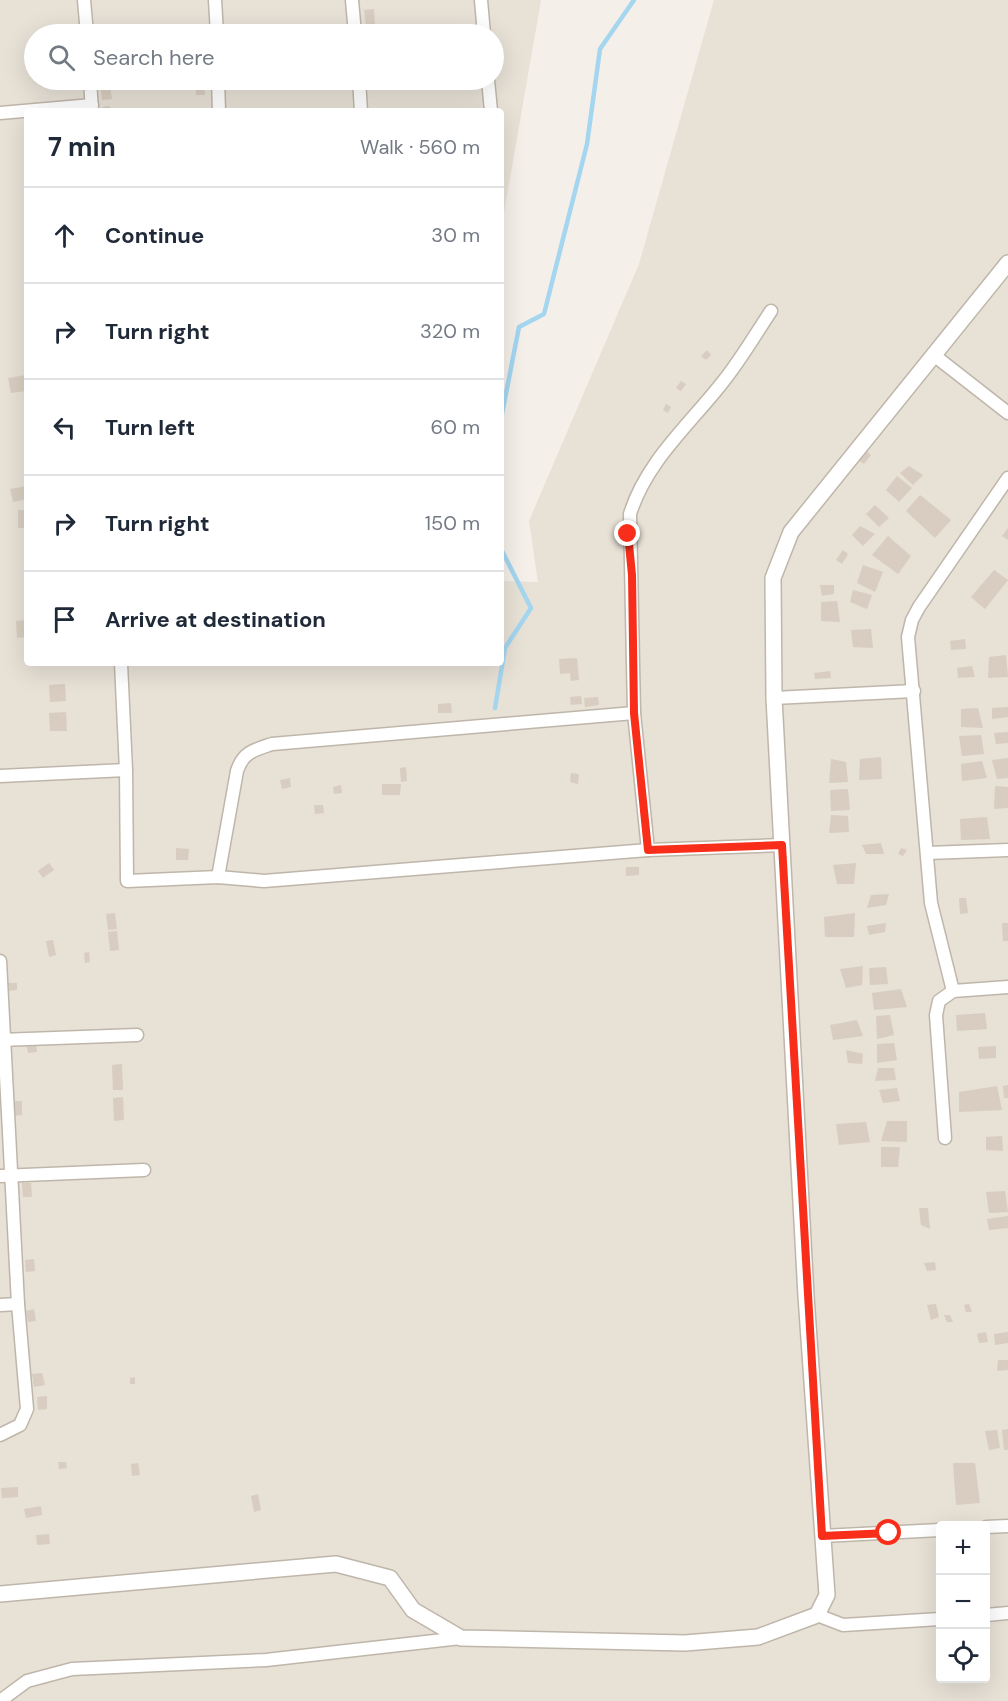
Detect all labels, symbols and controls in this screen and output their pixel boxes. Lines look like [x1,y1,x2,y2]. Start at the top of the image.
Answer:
search box [24,24,504,90]
icon: search [45,41,78,74]
text: Search here [93,43,214,72]
text: 7 min [48,130,116,164]
text: Walk · 560 m [360,134,480,160]
icon: ahead [48,219,81,252]
text: Continue [105,221,204,250]
text: 30 m [431,222,480,248]
icon: right [48,315,81,348]
text: Turn right [105,317,210,346]
text: 320 m [420,318,480,344]
icon: left [48,411,81,444]
text: Turn left [105,413,195,442]
text: 60 m [431,414,480,440]
icon: right [48,507,81,540]
text: Turn right [105,509,210,538]
text: 150 m [425,510,480,536]
route end [614,520,640,546]
icon: arrive [48,603,81,636]
text: Arrive at destination [105,605,326,634]
route start [875,1519,901,1545]
map controls [936,1521,990,1683]
button: + [936,1521,990,1575]
button: − [936,1575,990,1629]
button: locate [936,1629,990,1683]

